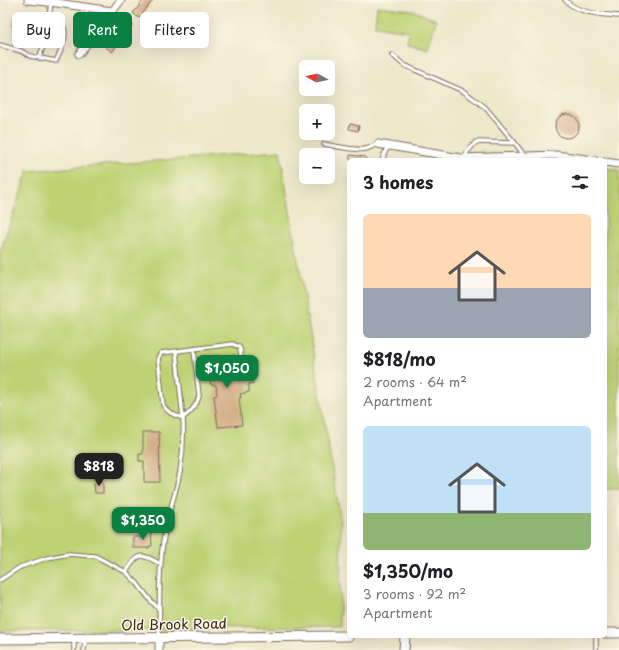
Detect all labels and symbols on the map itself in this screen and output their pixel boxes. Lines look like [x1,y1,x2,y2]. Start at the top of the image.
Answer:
north arrow [299,60,335,96]
pin: $1,050 [194,355,260,389]
pin: $818 [75,453,123,487]
pin: $1,350 [110,507,176,541]
street label: Old Brook Road [121,613,227,635]

